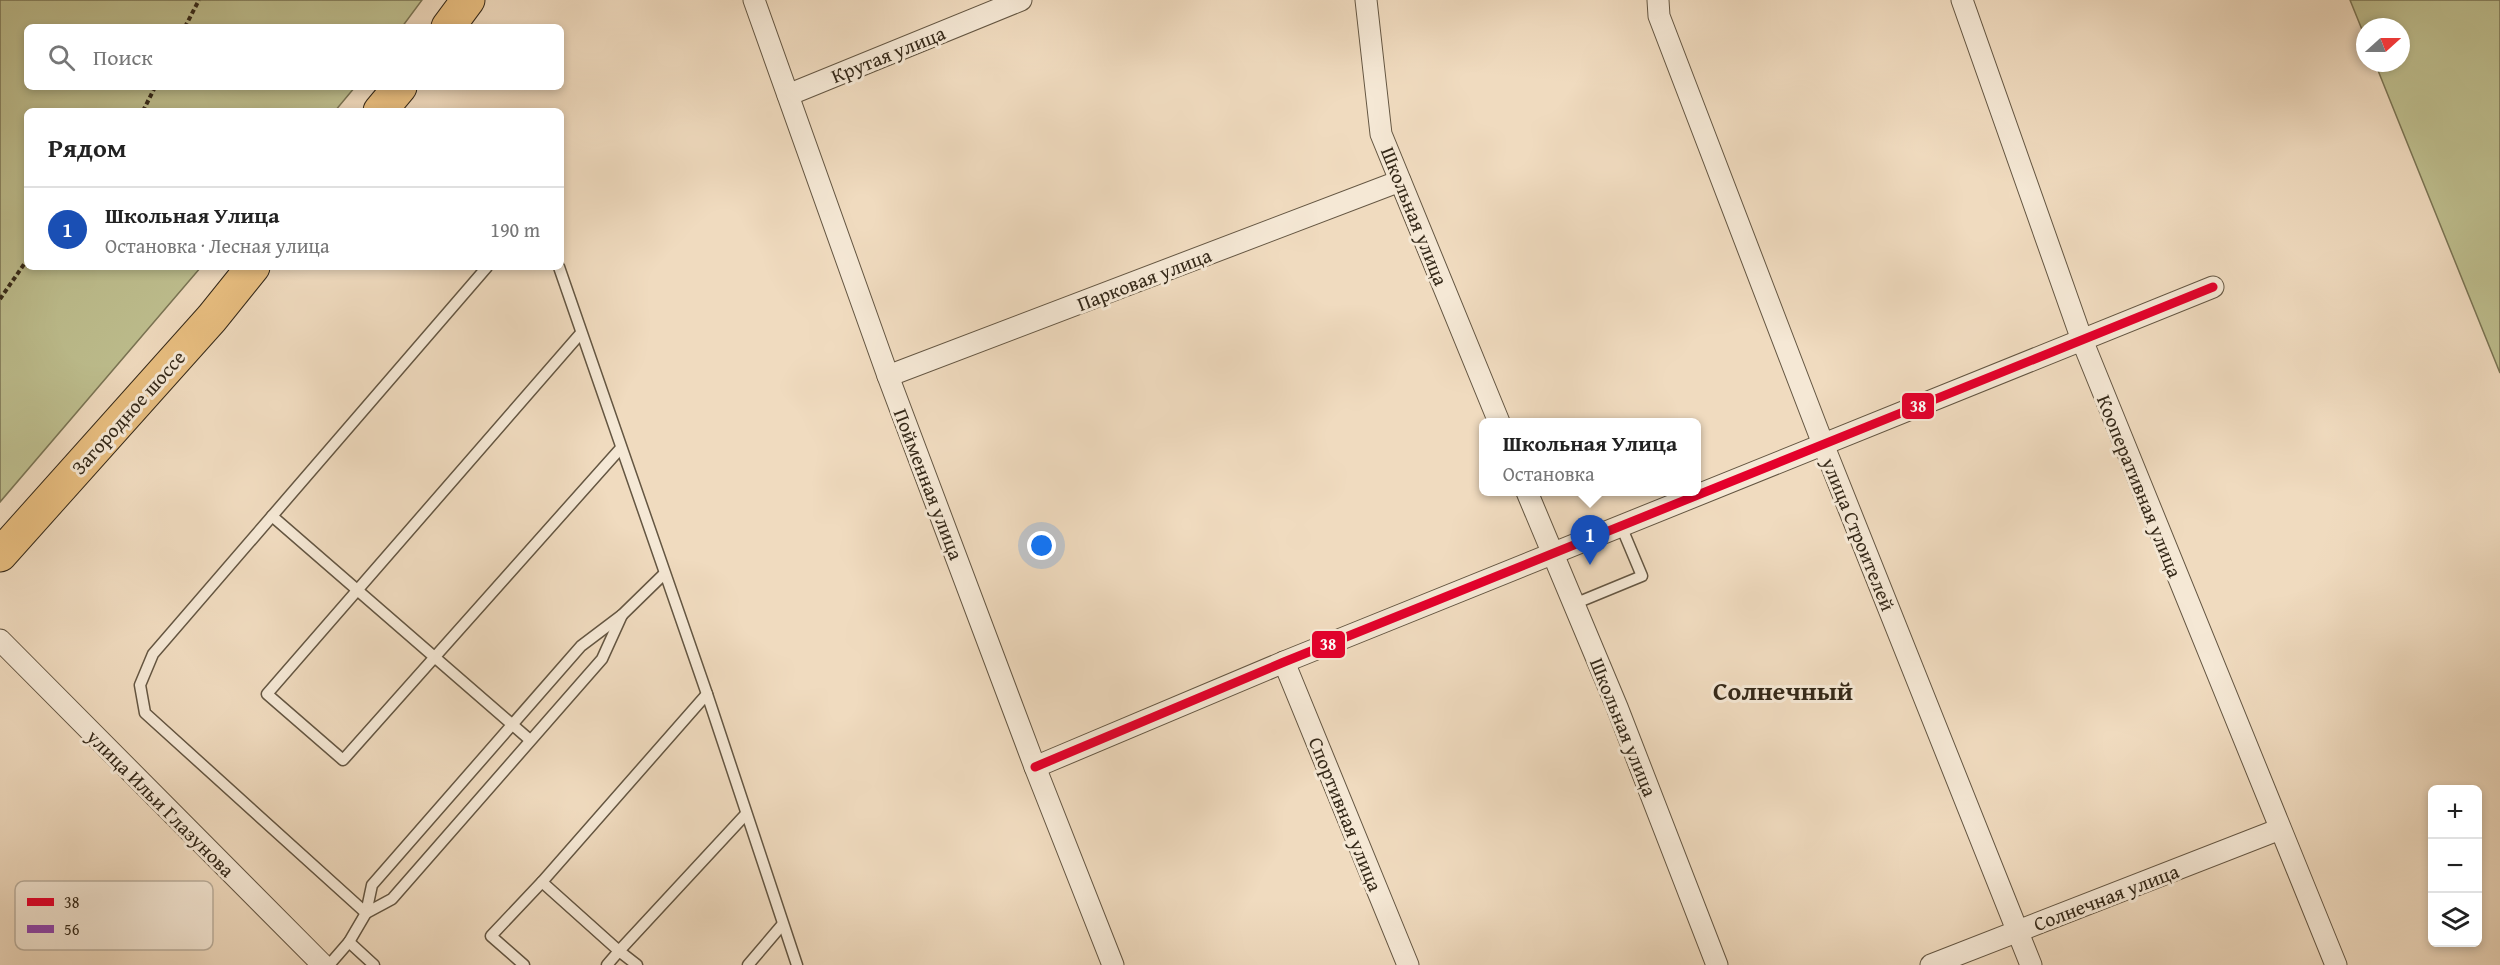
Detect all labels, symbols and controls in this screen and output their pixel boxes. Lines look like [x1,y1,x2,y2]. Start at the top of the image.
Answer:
street label: Крутая улица [826,18,950,90]
north arrow [2356,18,2410,72]
search box [24,24,564,90]
icon: search [45,41,78,74]
text: Поиск [93,41,153,73]
text: Рядом [48,128,126,167]
street label: Школьная улица [1374,142,1456,290]
text: Школьная Улица [105,199,280,231]
text: 1 [62,215,73,244]
text: 190 m [490,215,540,244]
text: Остановка · Лесная улица [105,231,329,260]
street label: Парковая улица [1073,240,1216,318]
street label: Загородное шоссе [64,343,192,481]
street label: Кооперативная улица [2090,390,2190,582]
line badge: 38 [1901,392,1935,420]
text: 38 [1910,394,1926,418]
street label: Пойменная улица [887,404,971,564]
popup [1479,418,1701,496]
text: Школьная Улица [1503,427,1677,459]
street label: улица Строителей [1815,452,1903,615]
text: Остановка [1503,459,1594,488]
pin: 1 [1570,516,1610,565]
your location [1027,531,1056,560]
line badge: 38 [1311,630,1346,659]
text: 38 [1320,632,1336,656]
street label: Школьная улица [1583,653,1665,801]
district label: Солнечный [1713,671,1853,710]
street label: улица Ильи Глазунова [80,722,242,884]
street label: Спортивная улица [1302,732,1390,896]
map controls [2428,785,2482,947]
button: + [2428,785,2482,839]
button: − [2428,839,2482,893]
street label: Солнечная улица [2029,856,2183,938]
legend [15,881,213,950]
text: 38 [64,890,80,914]
button: layers [2428,893,2482,947]
text: 56 [64,917,80,941]

